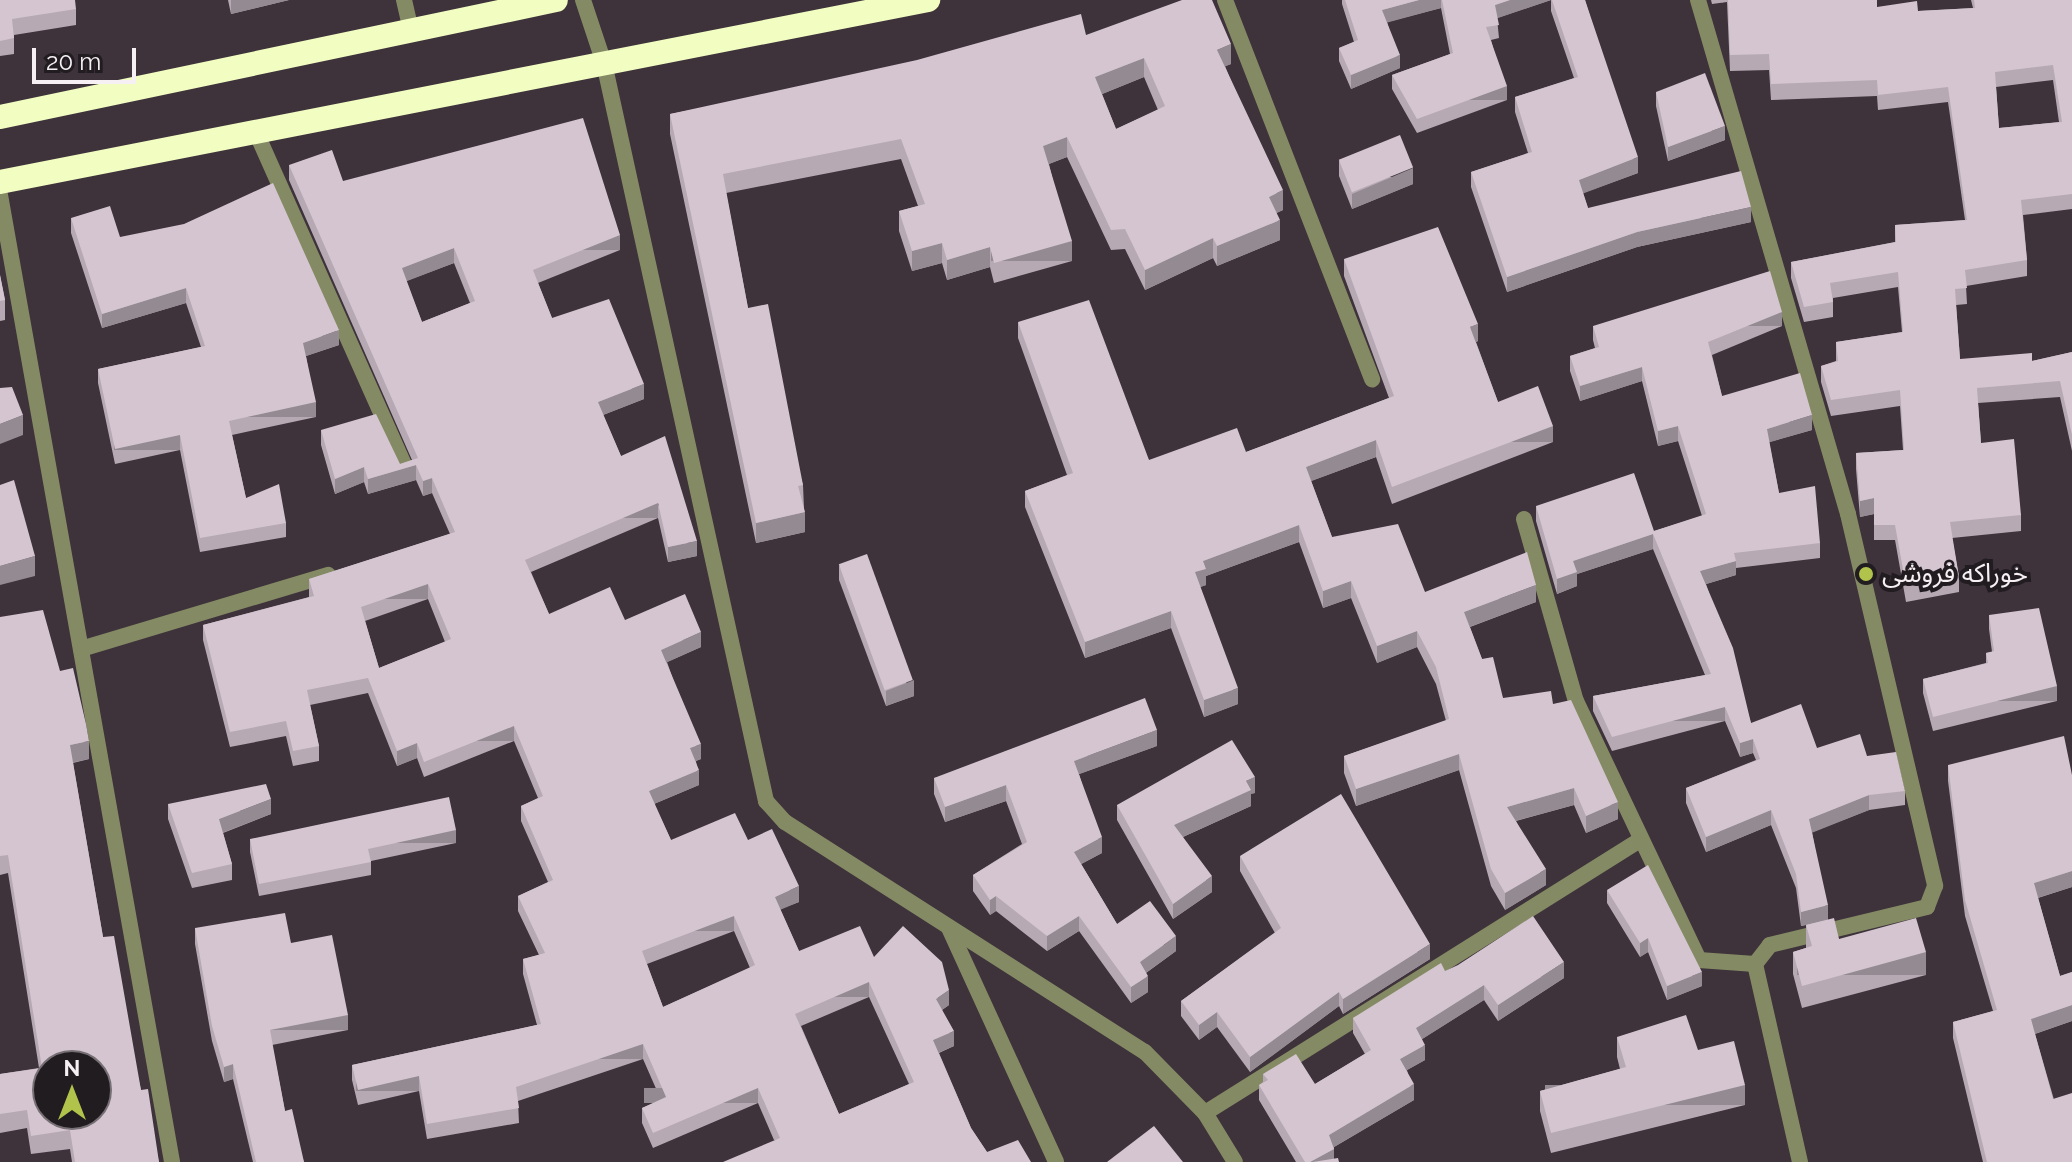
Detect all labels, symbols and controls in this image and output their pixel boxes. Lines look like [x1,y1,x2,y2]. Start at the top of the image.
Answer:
scale bar [36,32,140,82]
text: 20 m [46,47,101,76]
place label: خوراکه فروشی [1882,558,2028,590]
marker: خوراکه فروشی [1857,565,1875,583]
north arrow [32,1050,112,1130]
text: N [64,1055,80,1081]

